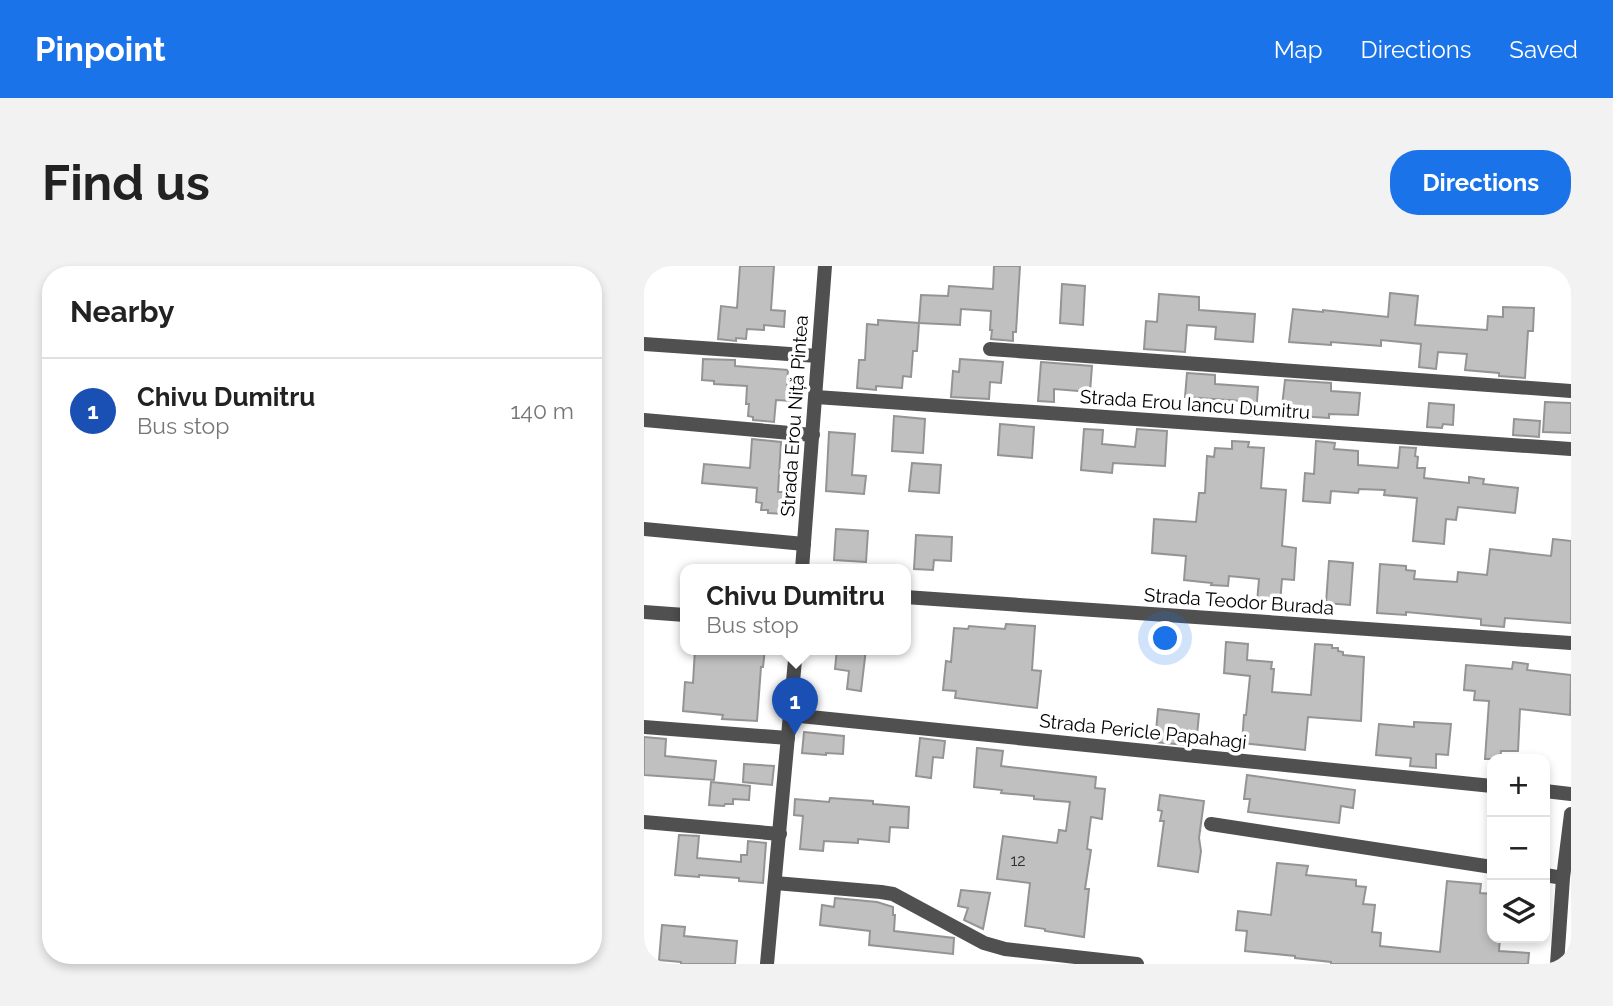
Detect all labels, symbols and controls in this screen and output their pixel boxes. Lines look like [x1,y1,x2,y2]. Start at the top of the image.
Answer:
text: Pinpoint [35,30,166,69]
text: Map [1274,35,1323,64]
text: Directions [1361,35,1471,64]
text: Saved [1509,35,1578,64]
button: Directions [1390,150,1571,215]
text: Find us [42,154,210,211]
text: Nearby [70,294,174,329]
street label: Strada Erou Niță Pintea [776,314,812,518]
text: Chivu Dumitru [137,382,315,412]
street label: Strada Erou Iancu Dumitru [1079,385,1311,423]
text: 1 [87,397,99,424]
text: 140 m [511,397,574,424]
text: Bus stop [137,412,229,439]
popup [680,564,911,655]
text: Chivu Dumitru [706,581,885,611]
street label: Strada Teodor Burada [1143,583,1335,619]
text: Bus stop [706,611,799,638]
your location [1148,621,1182,655]
pin: 1 [772,677,818,735]
street label: Strada Pericle Papahagi [1038,709,1248,753]
map controls [1487,754,1550,943]
button: + [1487,754,1550,817]
button: − [1487,817,1550,880]
house number: 12 [1010,851,1026,870]
button: layers [1487,880,1550,943]

